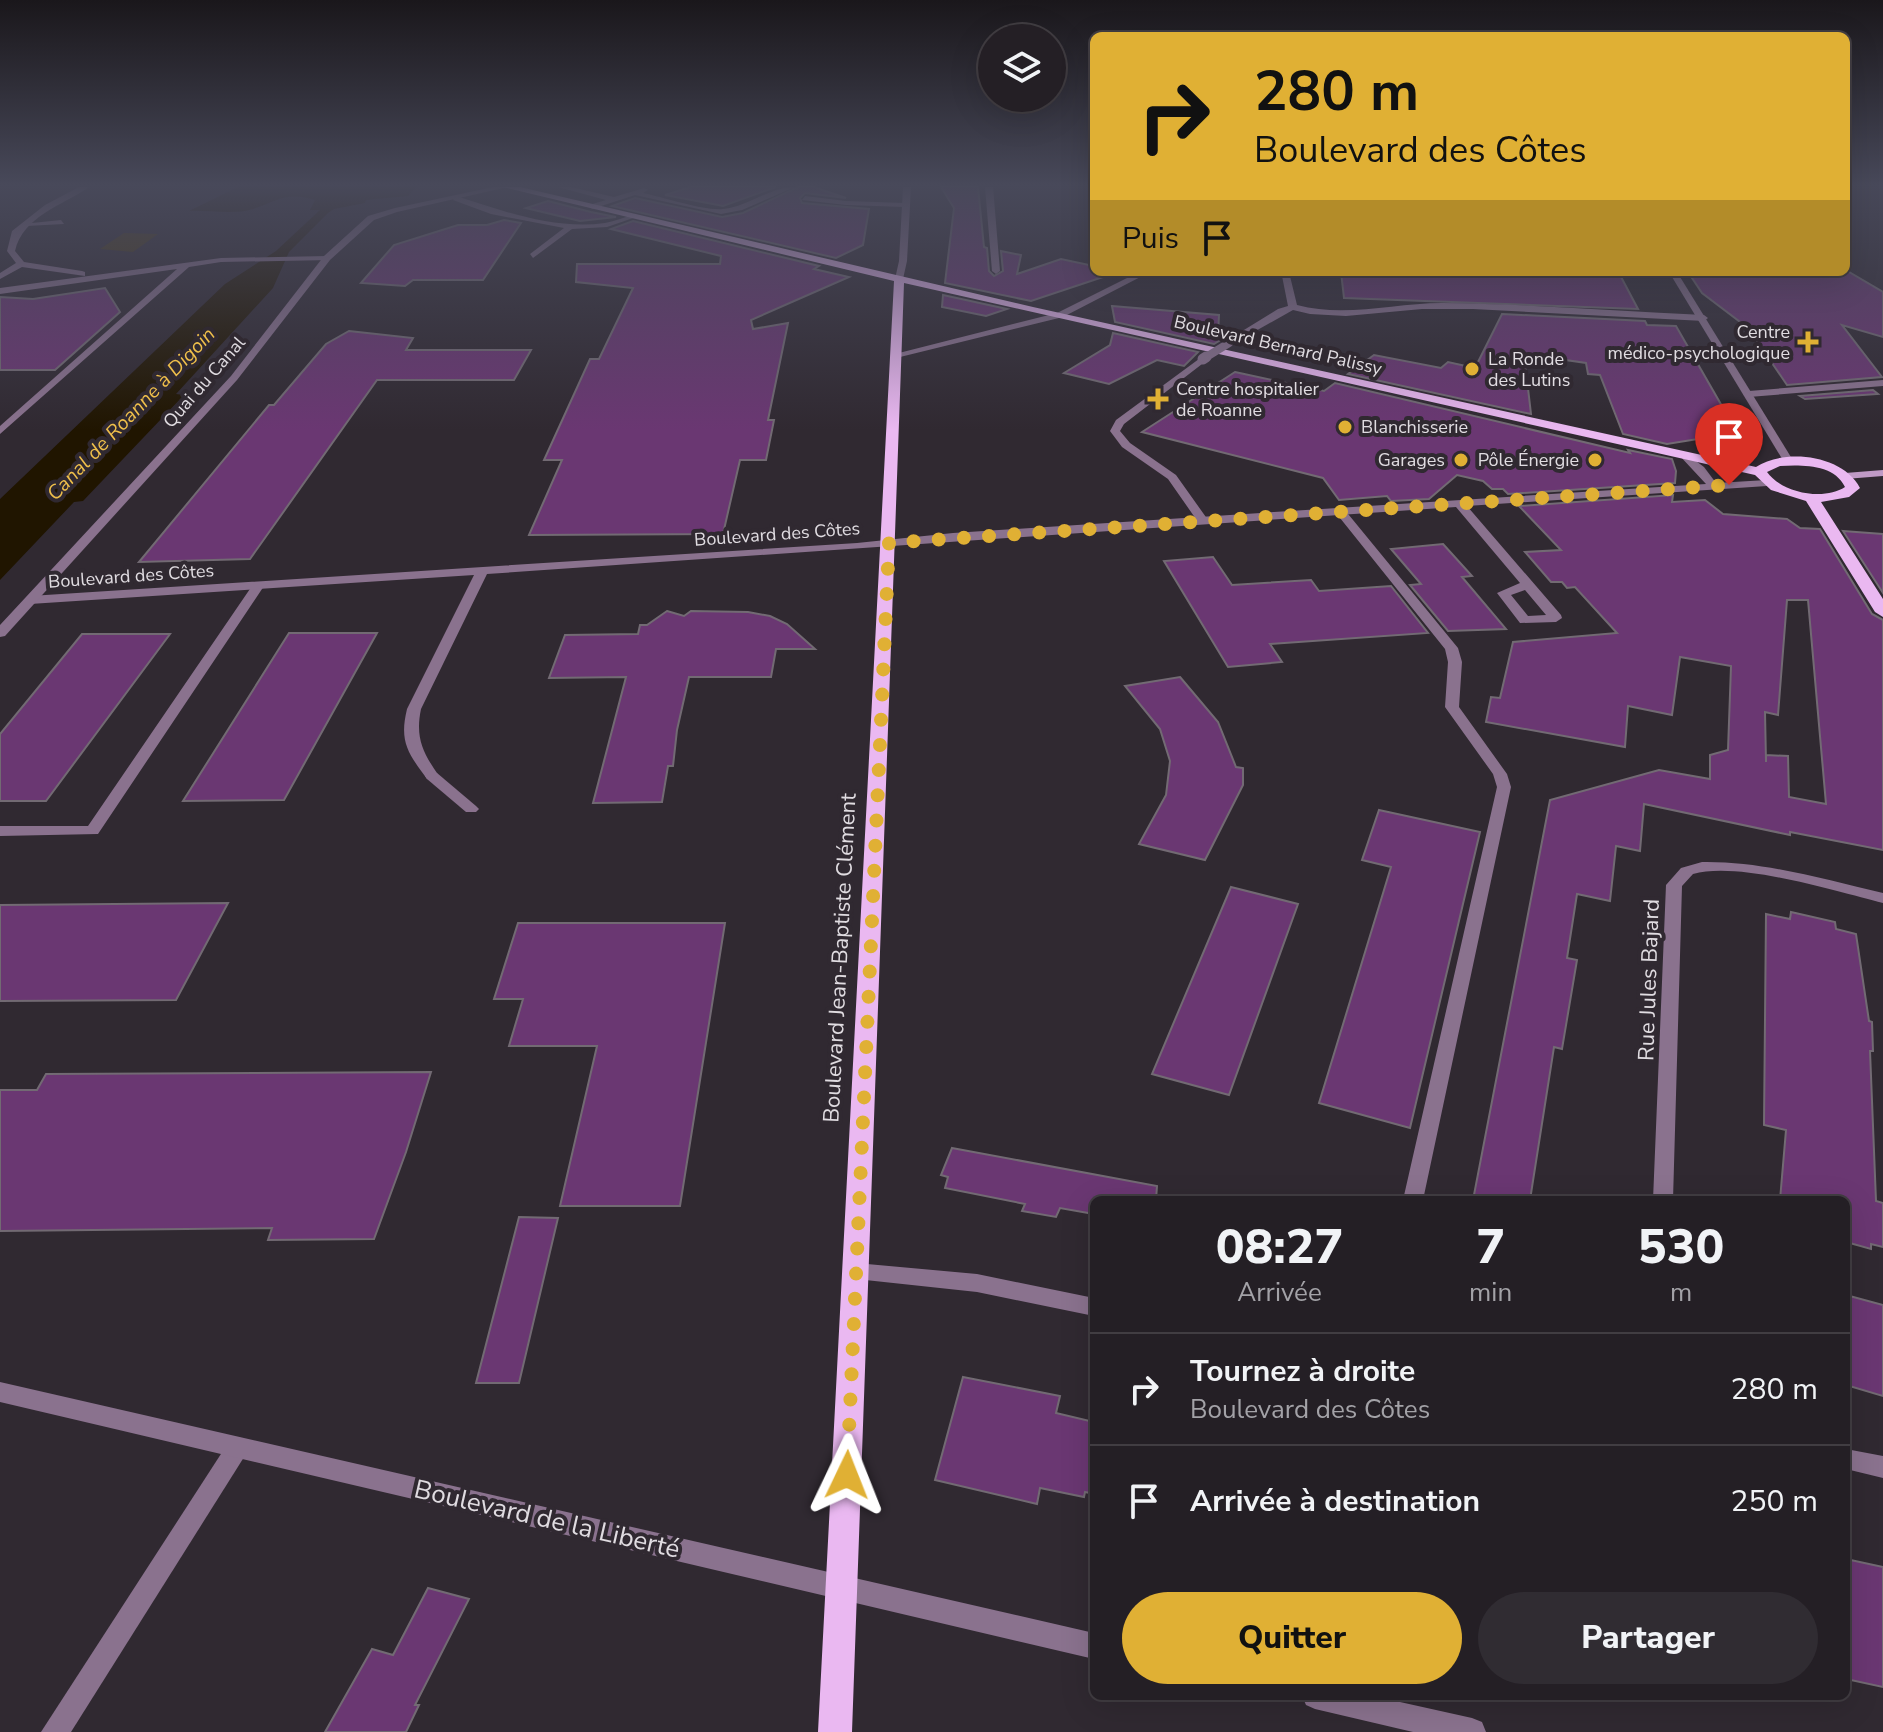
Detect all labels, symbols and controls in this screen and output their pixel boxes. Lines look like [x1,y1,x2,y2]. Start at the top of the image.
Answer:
map controls [978,24,1066,112]
button: layers [978,24,1066,112]
text: 280 m [1254,53,1419,130]
icon: right [1122,64,1226,168]
text: Boulevard des Côtes [1254,126,1587,175]
icon: arrive [1195,216,1239,260]
text: Puis [1122,218,1179,259]
street label: Boulevard Bernard Palissy [1172,309,1385,381]
place label: Centre médico-psychologique [1607,320,1790,365]
water label: Canal de Roanne à Digoin [41,321,221,507]
street label: Quai du Canal [158,331,251,433]
marker: Centre médico-psychologique [1797,331,1819,353]
place label: La Ronde des Lutins [1488,347,1570,392]
marker: La Ronde des Lutins [1463,360,1481,378]
place label: Centre hospitalier de Roanne [1176,377,1320,422]
marker: Centre hospitalier de Roanne [1147,388,1169,410]
pin [1695,403,1763,485]
place label: Blanchisserie [1361,415,1468,439]
icon: arrive [1707,415,1751,459]
marker: Blanchisserie [1336,418,1354,436]
place label: Garages [1378,448,1445,472]
place label: Pôle Énergie [1478,448,1579,472]
marker: Garages [1452,451,1470,469]
marker: Pôle Énergie [1586,451,1604,469]
street label: Boulevard des Côtes [693,516,861,552]
street label: Boulevard des Côtes [47,558,215,594]
street label: Boulevard Jean-Baptiste Clément [816,792,864,1123]
street label: Rue Jules Bajard [1631,898,1667,1062]
text: 08:27 [1216,1214,1343,1280]
text: 7 [1476,1214,1505,1280]
text: 530 [1638,1214,1724,1280]
text: Arrivée [1237,1275,1322,1310]
text: min [1469,1275,1512,1310]
text: m [1670,1275,1692,1310]
text: Tournez à droite [1190,1351,1415,1392]
icon: right [1122,1367,1166,1411]
text: 280 m [1731,1369,1818,1410]
text: Boulevard des Côtes [1190,1392,1430,1427]
position arrow [805,1433,889,1517]
street label: Boulevard de la Liberté [411,1471,683,1567]
icon: arrive [1122,1479,1166,1523]
text: Arrivée à destination [1190,1481,1480,1522]
text: 250 m [1731,1481,1818,1522]
button: Quitter [1122,1592,1462,1684]
button: Partager [1478,1592,1818,1684]

